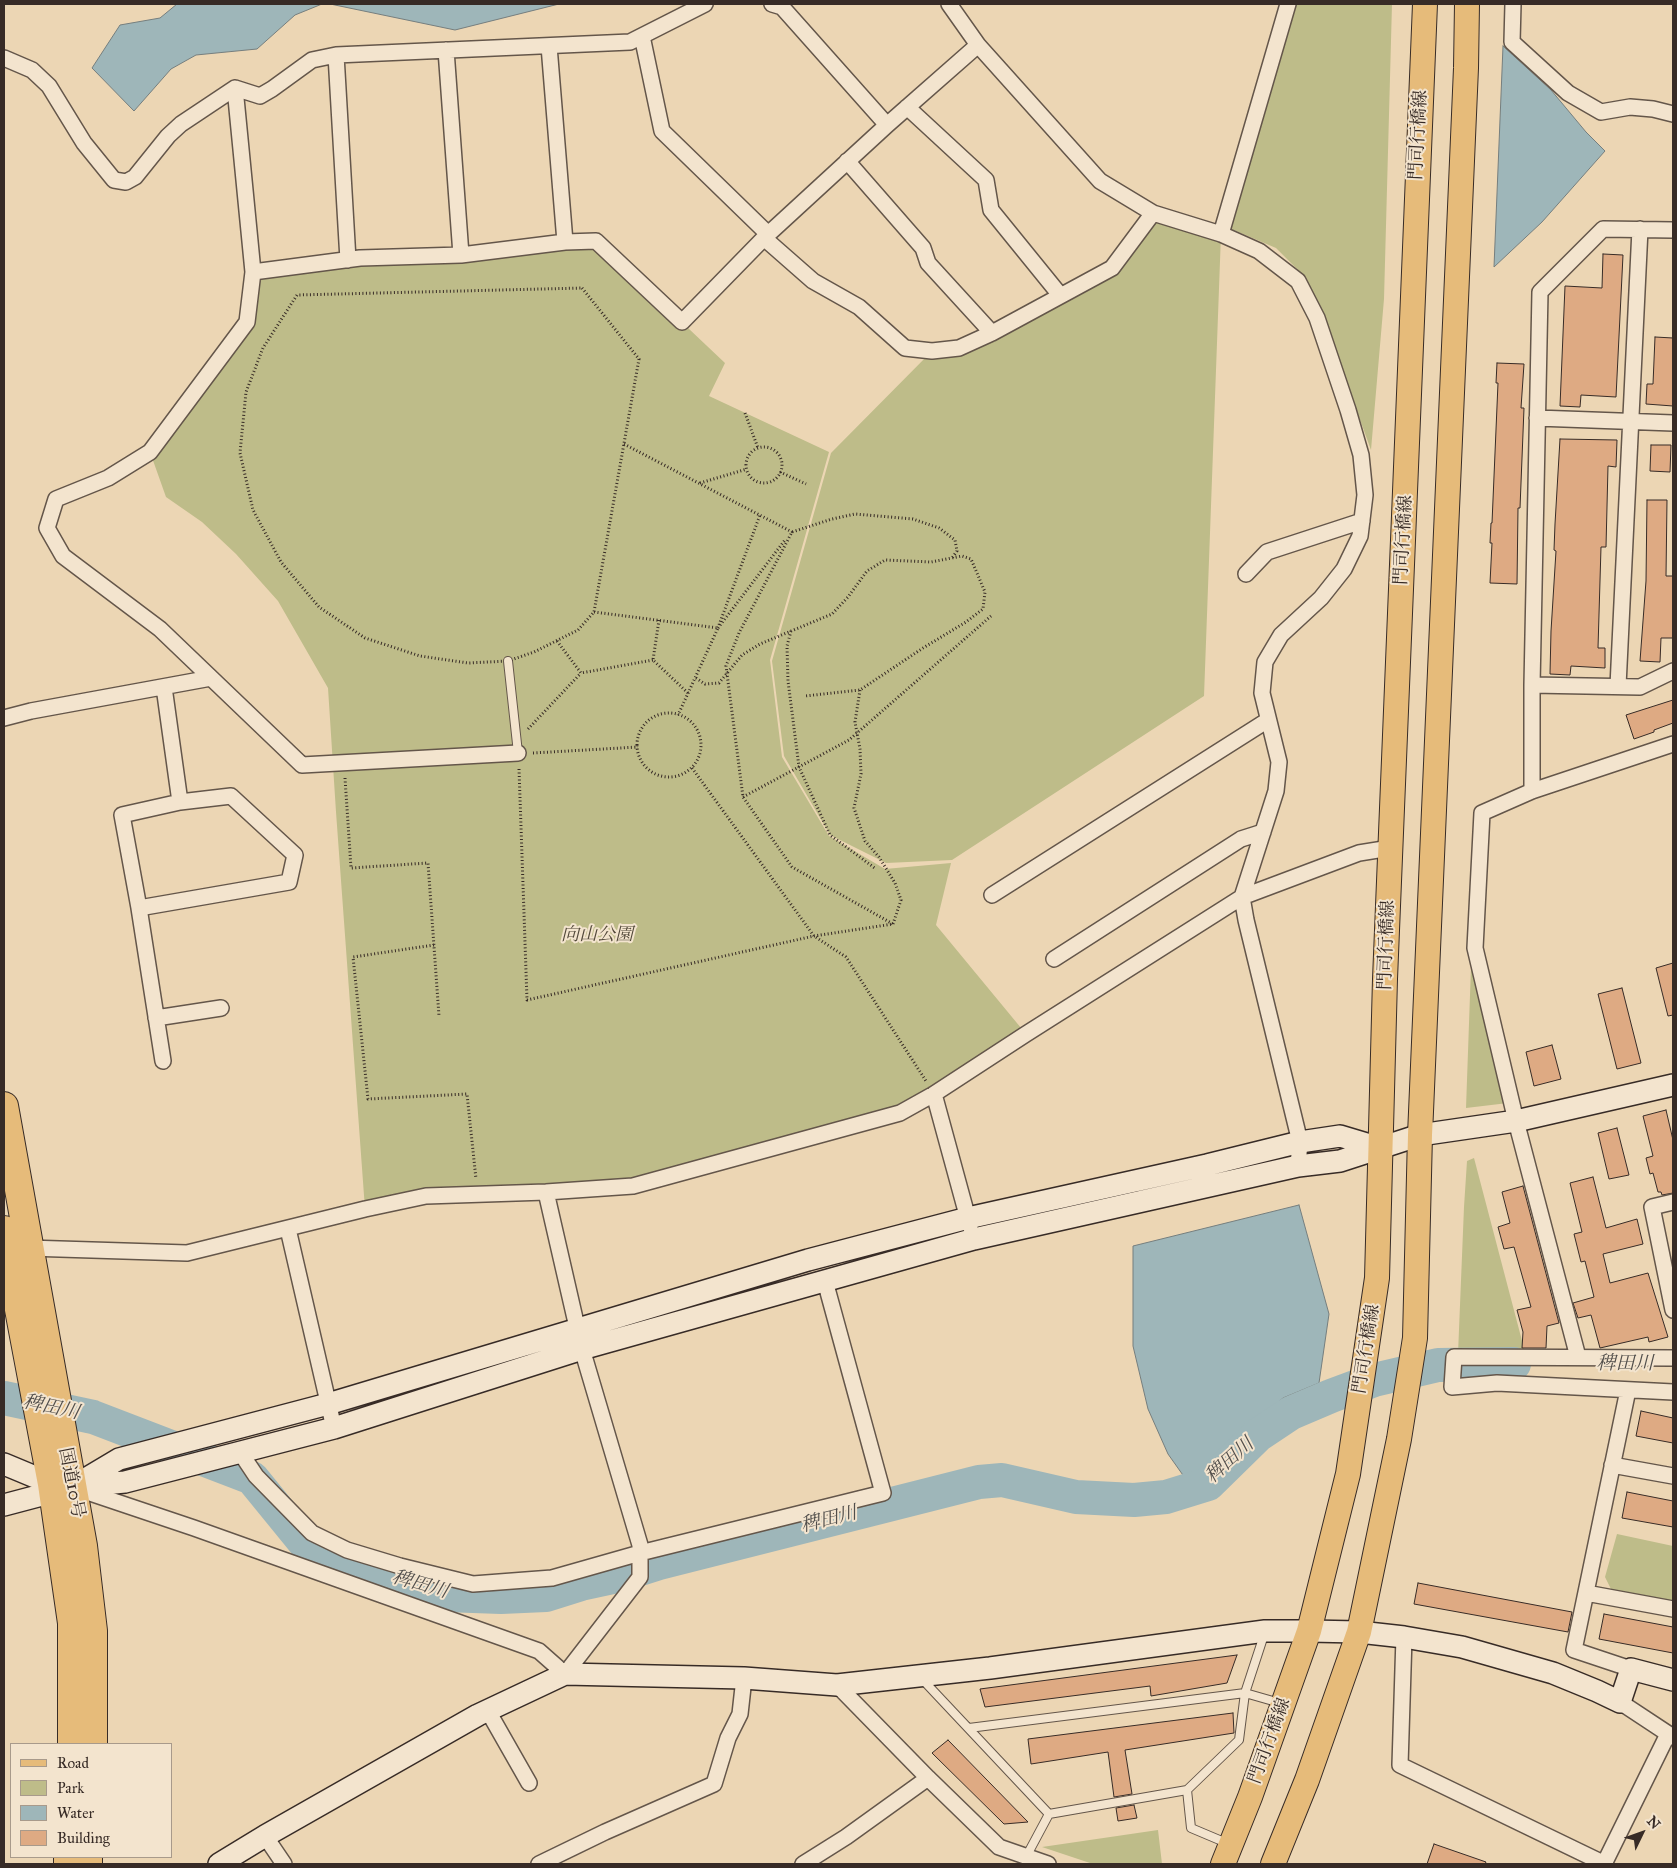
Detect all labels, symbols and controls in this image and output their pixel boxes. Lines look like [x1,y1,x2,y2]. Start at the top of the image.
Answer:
street label: 門司行橋線 [1406,89,1432,181]
street label: 門司行橋線 [1391,494,1417,586]
street label: 門司行橋線 [1375,900,1399,990]
park label: 向山公園 [561,925,633,947]
street label: 門司行橋線 [1349,1303,1385,1395]
water label: 稗田川 [1597,1353,1653,1375]
water label: 稗田川 [21,1391,81,1425]
water label: 稗田川 [1201,1433,1259,1489]
street label: 国道10号 [54,1446,88,1520]
water label: 稗田川 [799,1502,859,1538]
water label: 稗田川 [389,1566,451,1604]
street label: 門司行橋線 [1244,1695,1296,1787]
legend [10,1743,172,1858]
text: Road [57,1754,89,1772]
text: Park [57,1779,84,1797]
text: Water [57,1804,94,1822]
north arrow [1617,1808,1667,1858]
text: N [1643,1813,1664,1833]
text: Building [57,1829,110,1847]

